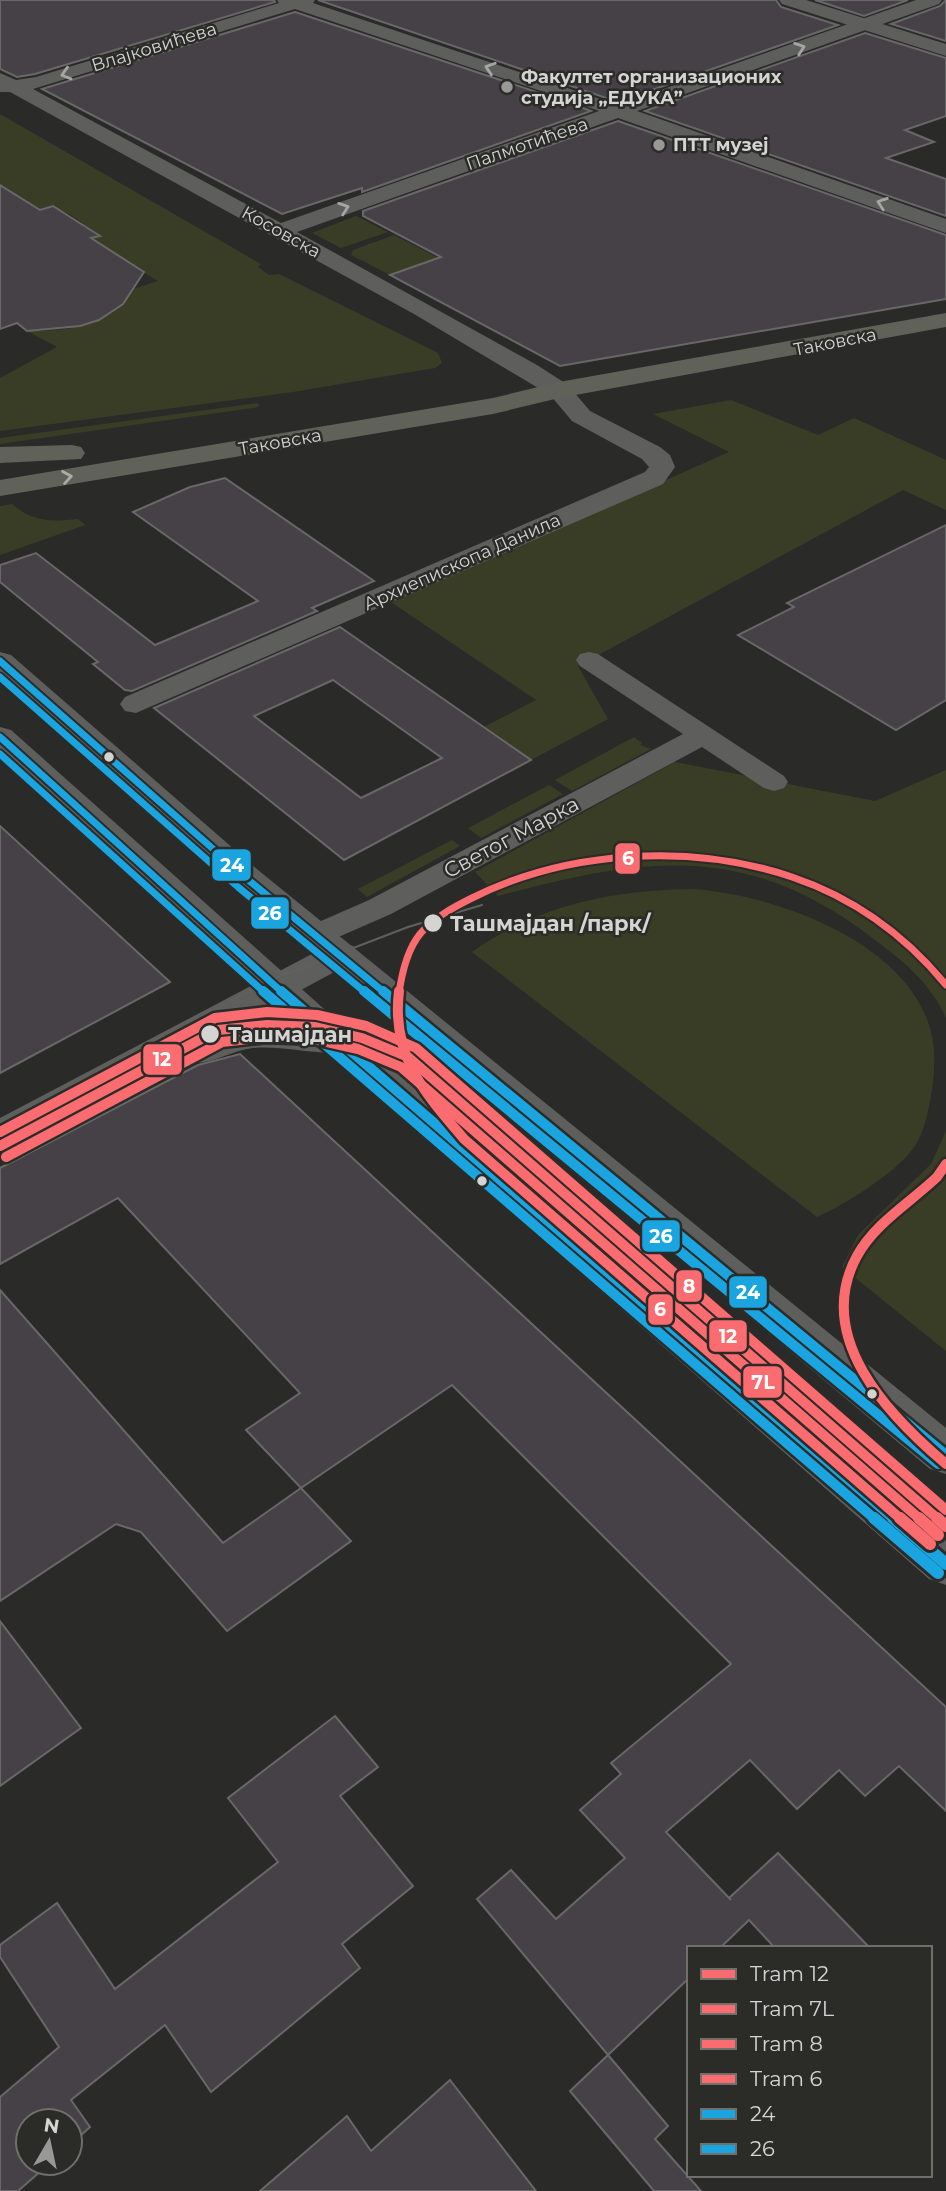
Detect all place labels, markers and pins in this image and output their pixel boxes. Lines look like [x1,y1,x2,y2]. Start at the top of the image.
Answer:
place label: Факултет организационих студија „ЕДУКА” [521,66,782,109]
marker: Факултет организационих студија „ЕДУКА” [499,79,515,95]
place label: ПТТ музеј [673,134,769,156]
marker: ПТТ музеј [651,137,667,153]
unlabelled marker [102,750,116,764]
place label: Ташмајдан /парк/ [450,911,652,936]
marker: Ташмајдан /парк/ [422,912,444,934]
place label: Ташмајдан [228,1022,352,1047]
marker: Ташмајдан [199,1023,221,1045]
unlabelled marker [475,1174,489,1188]
unlabelled marker [865,1387,879,1401]

